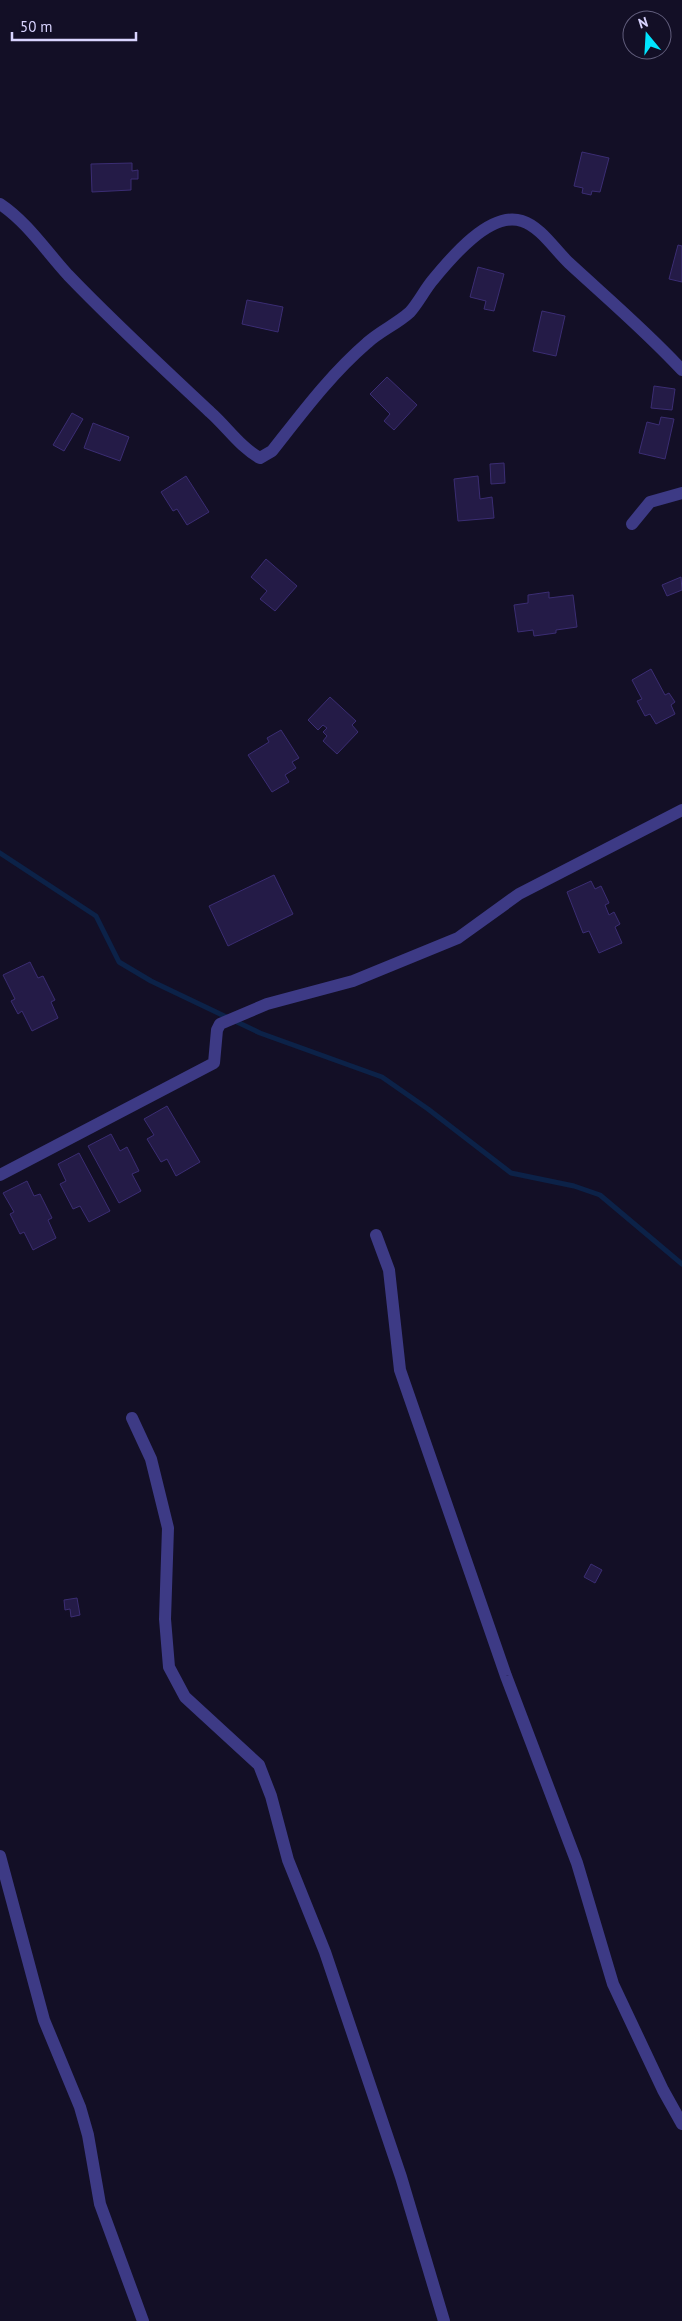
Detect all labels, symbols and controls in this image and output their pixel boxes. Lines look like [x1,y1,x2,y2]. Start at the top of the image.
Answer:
scale bar [12,10,136,42]
north arrow [622,10,672,60]
text: N [636,13,650,33]
text: 50 m [20,17,53,36]

